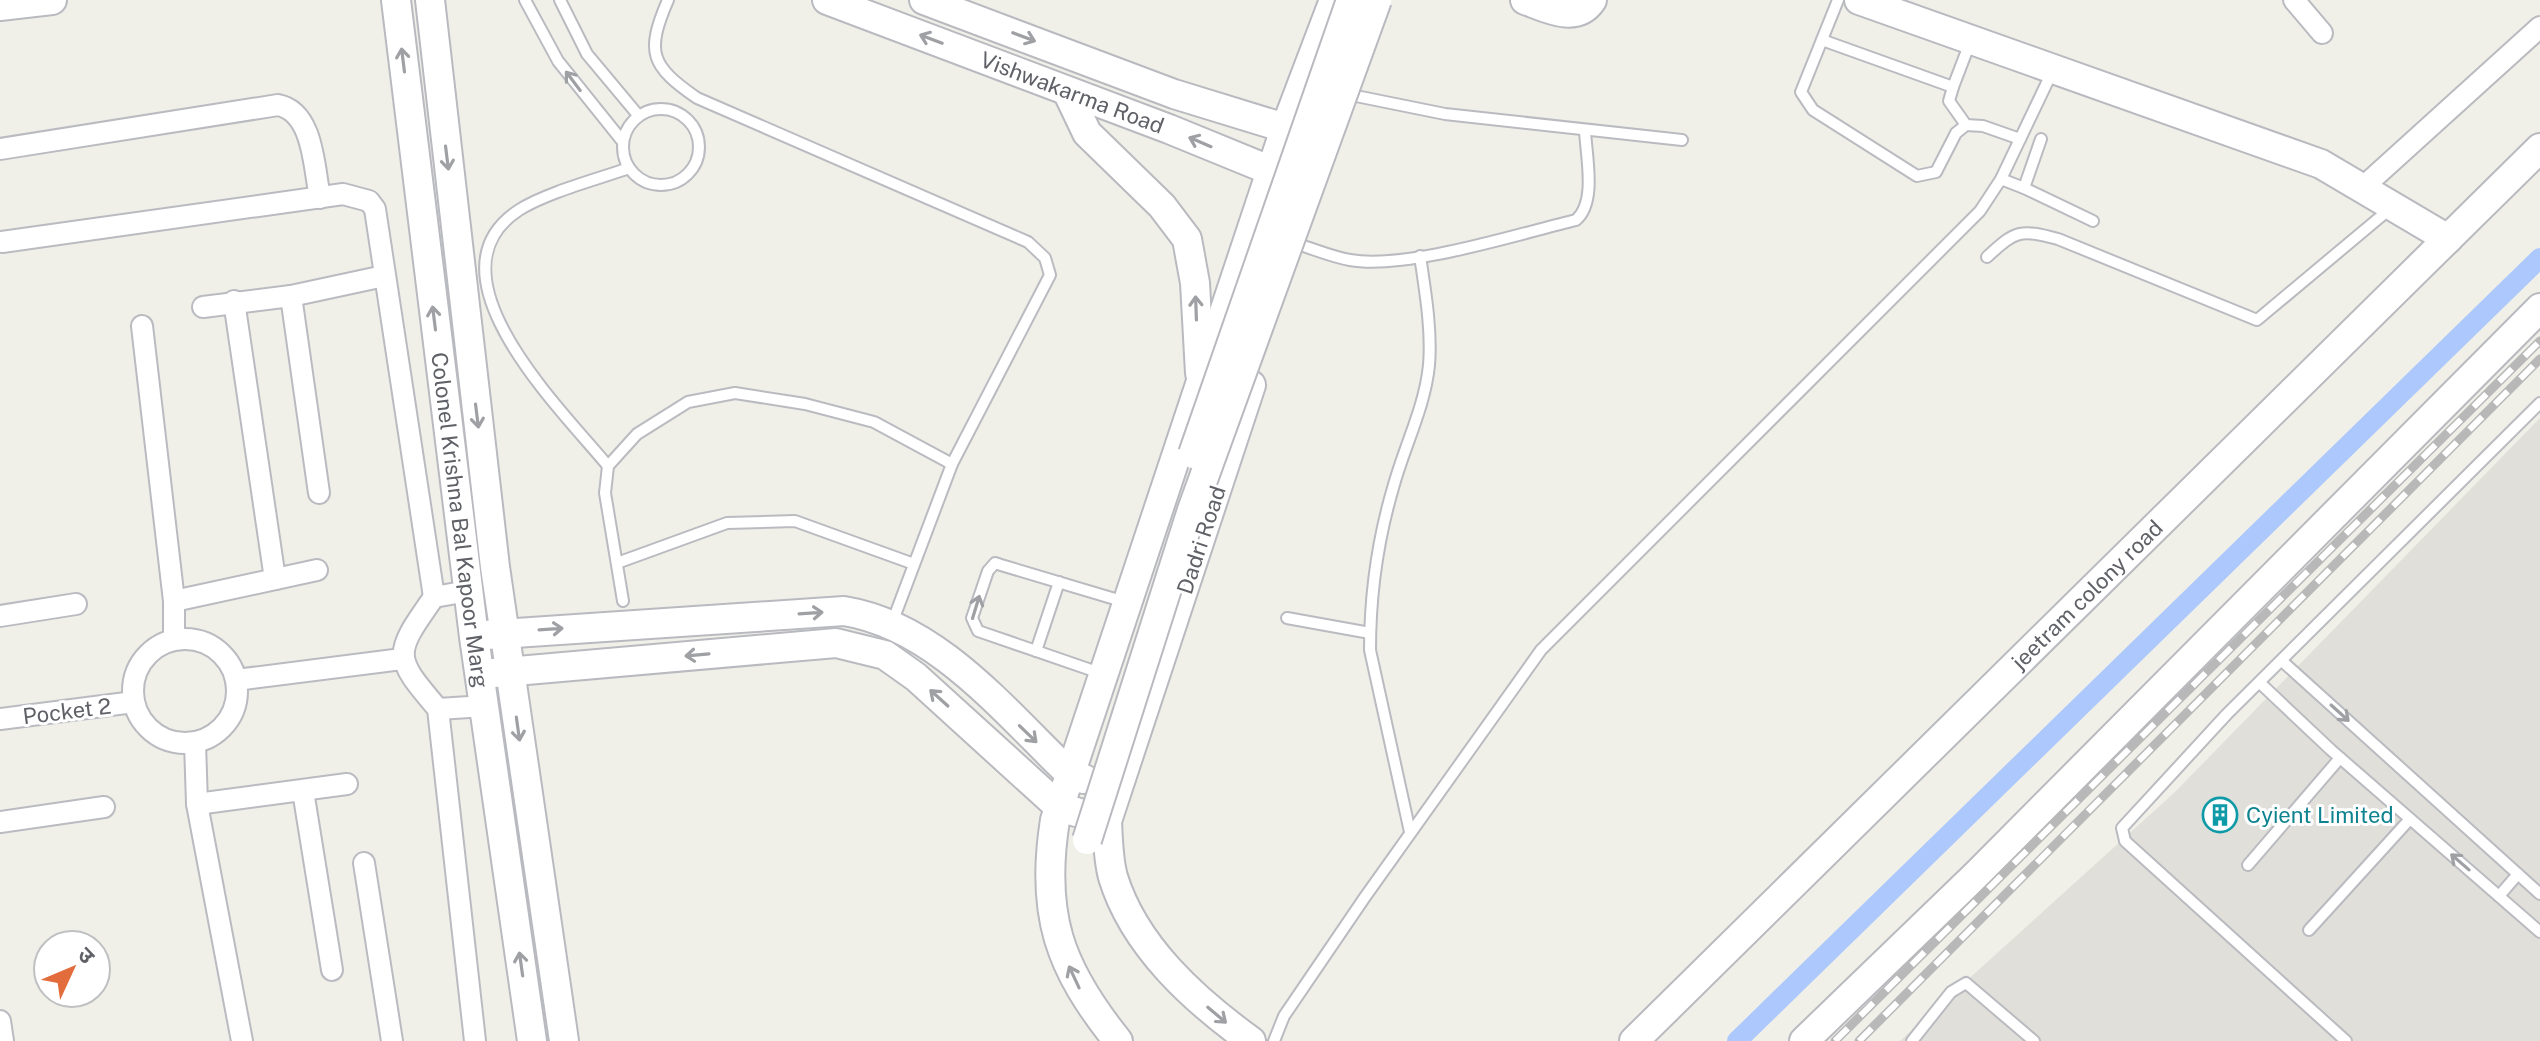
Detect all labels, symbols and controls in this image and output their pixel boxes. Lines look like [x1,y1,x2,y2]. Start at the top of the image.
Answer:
one-way arrow [919,31,944,45]
one-way arrow [1011,31,1036,45]
street label: Vishwakarma Road [977,46,1168,139]
one-way arrow [395,47,410,73]
one-way arrow [565,71,582,93]
one-way arrow [1188,133,1213,148]
one-way arrow [440,145,455,170]
one-way arrow [1188,295,1204,322]
one-way arrow [427,305,442,332]
street label: Colonel Krishna Bal Kapoor Marg [426,351,494,690]
one-way arrow [470,403,485,428]
street label: Dadri Road [1171,483,1231,597]
street label: jeetram colony road [2005,515,2168,675]
one-way arrow [970,594,985,619]
one-way arrow [797,605,824,620]
one-way arrow [537,621,564,636]
one-way arrow [684,648,711,663]
one-way arrow [929,689,949,708]
street label: Pocket 2 [21,693,113,729]
one-way arrow [2329,704,2349,722]
one-way arrow [511,716,526,741]
one-way arrow [1018,725,1038,744]
building icon: Cyient Limited [2201,796,2239,834]
place label: Cyient Limited [2246,802,2394,828]
one-way arrow [2450,853,2470,871]
north arrow [32,929,112,1009]
text: उ [73,941,101,970]
one-way arrow [513,952,528,977]
one-way arrow [1066,966,1081,990]
one-way arrow [1206,1006,1226,1024]

